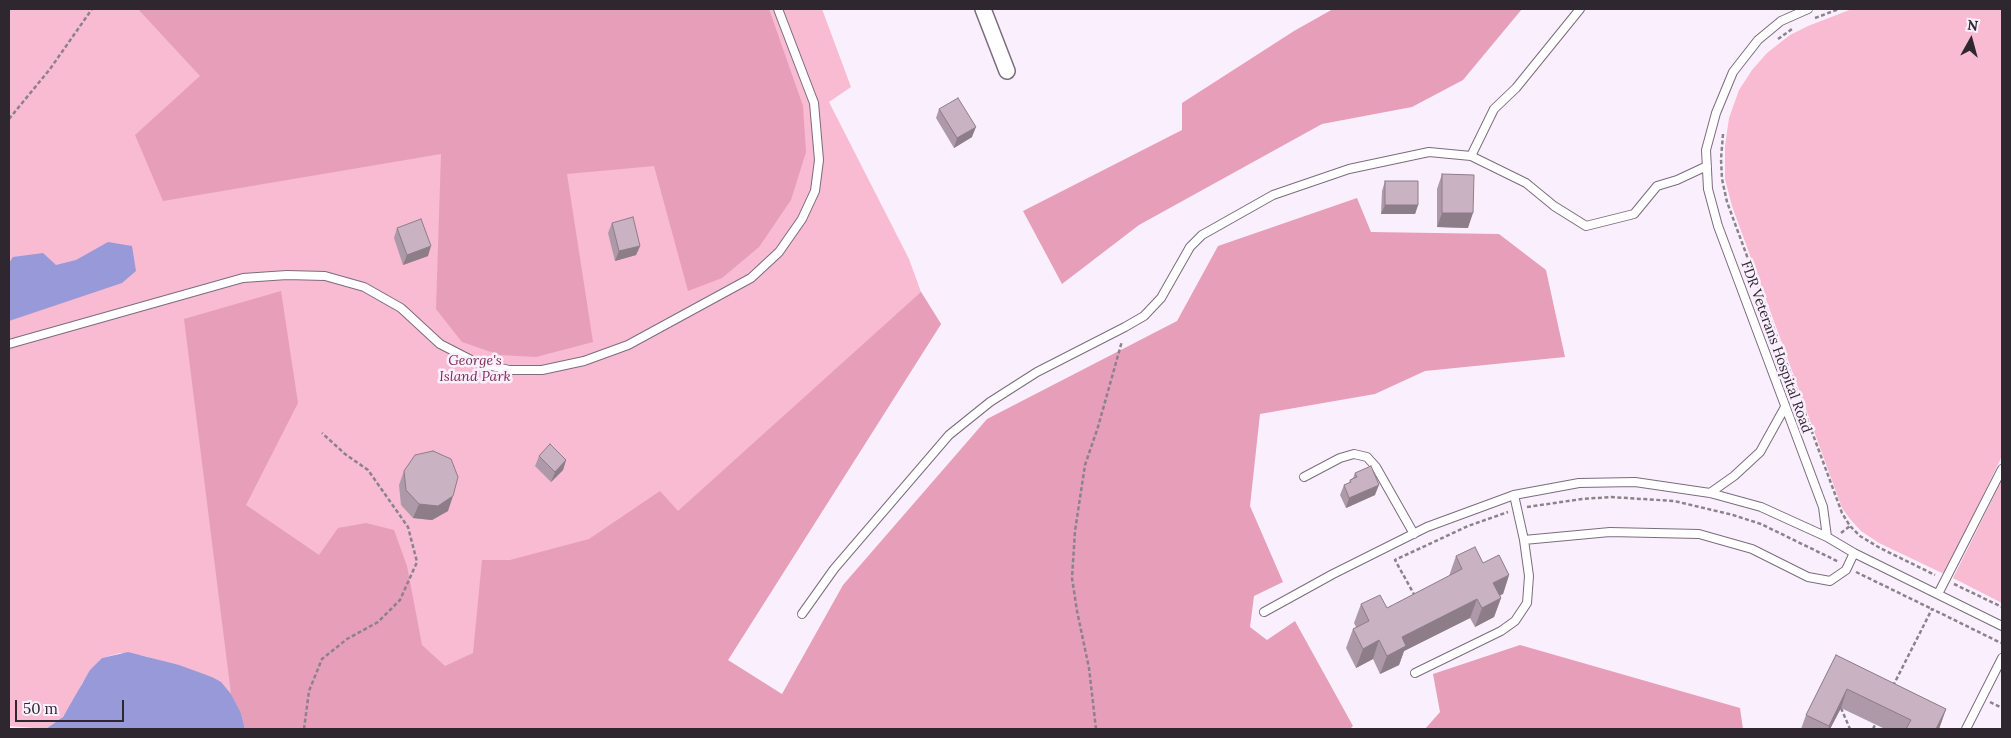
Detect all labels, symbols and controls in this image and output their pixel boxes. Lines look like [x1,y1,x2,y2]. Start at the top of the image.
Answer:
north arrow [1946,15,1996,65]
text: N [1966,16,1979,35]
street label: FDR Veterans Hospital Road [1737,259,1815,435]
park label: George's Island Park [439,353,511,386]
scale bar [18,690,126,722]
text: 50 m [23,699,58,718]

